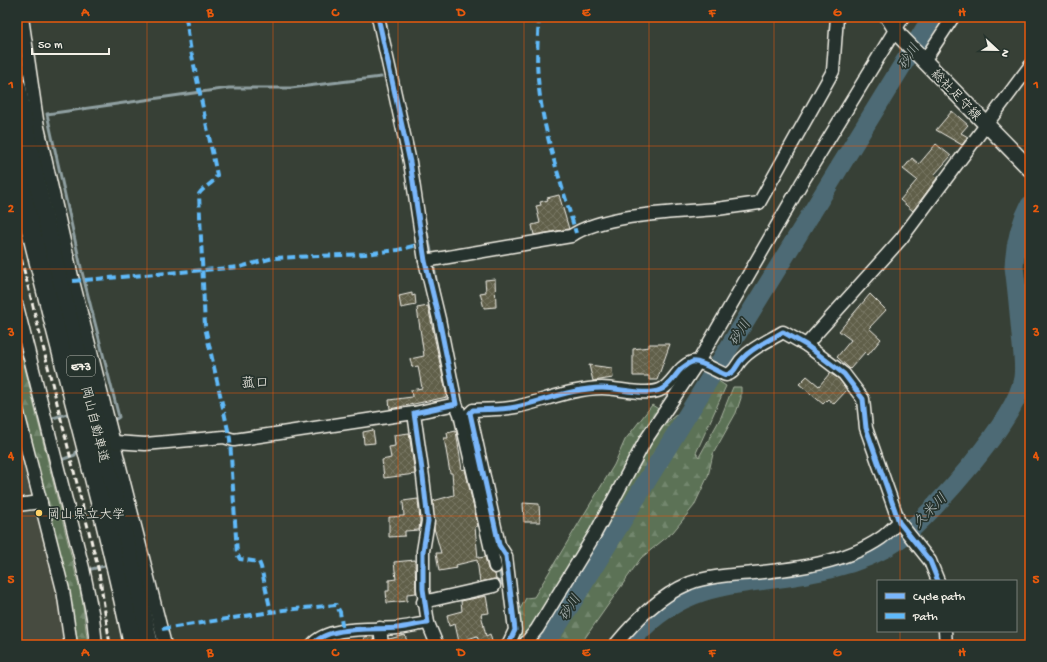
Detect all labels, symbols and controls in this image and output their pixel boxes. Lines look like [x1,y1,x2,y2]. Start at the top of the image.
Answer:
text: A [80,6,90,21]
text: B [206,6,215,21]
text: C [330,6,340,21]
text: D [456,6,466,21]
text: E [582,6,591,21]
text: F [708,6,717,21]
text: G [833,6,842,21]
text: H [958,6,966,21]
scale bar [32,30,109,56]
north arrow [977,30,1017,70]
text: 50 m [38,39,63,53]
water label: 砂川 [895,40,925,74]
text: N [998,47,1011,59]
street label: 総社足守線 [927,66,985,125]
text: 1 [7,78,14,93]
text: 1 [1032,78,1039,93]
text: 2 [8,202,15,217]
text: 2 [1033,202,1040,217]
water label: 砂川 [726,316,756,350]
text: 3 [7,326,15,341]
text: 3 [1032,326,1040,341]
road number: E73 [67,356,95,376]
district label: 菰口 [241,376,269,393]
street label: 岡山自動車道 [77,385,111,464]
text: 4 [7,449,15,464]
text: 4 [1032,449,1040,464]
water label: 久米川 [909,490,952,533]
place label: 岡山県立大学 [47,507,125,523]
marker: 岡山県立大学 [34,508,44,518]
text: 5 [8,573,15,588]
text: 5 [1033,573,1040,588]
legend [877,580,1017,632]
water label: 砂川 [556,591,586,625]
text: Cycle path [913,591,966,605]
text: Path [912,611,938,625]
text: A [80,646,90,661]
text: B [206,646,215,661]
text: C [330,646,340,661]
text: D [456,646,466,661]
text: E [582,646,591,661]
text: F [708,646,717,661]
text: G [833,646,842,661]
text: H [958,646,966,661]

